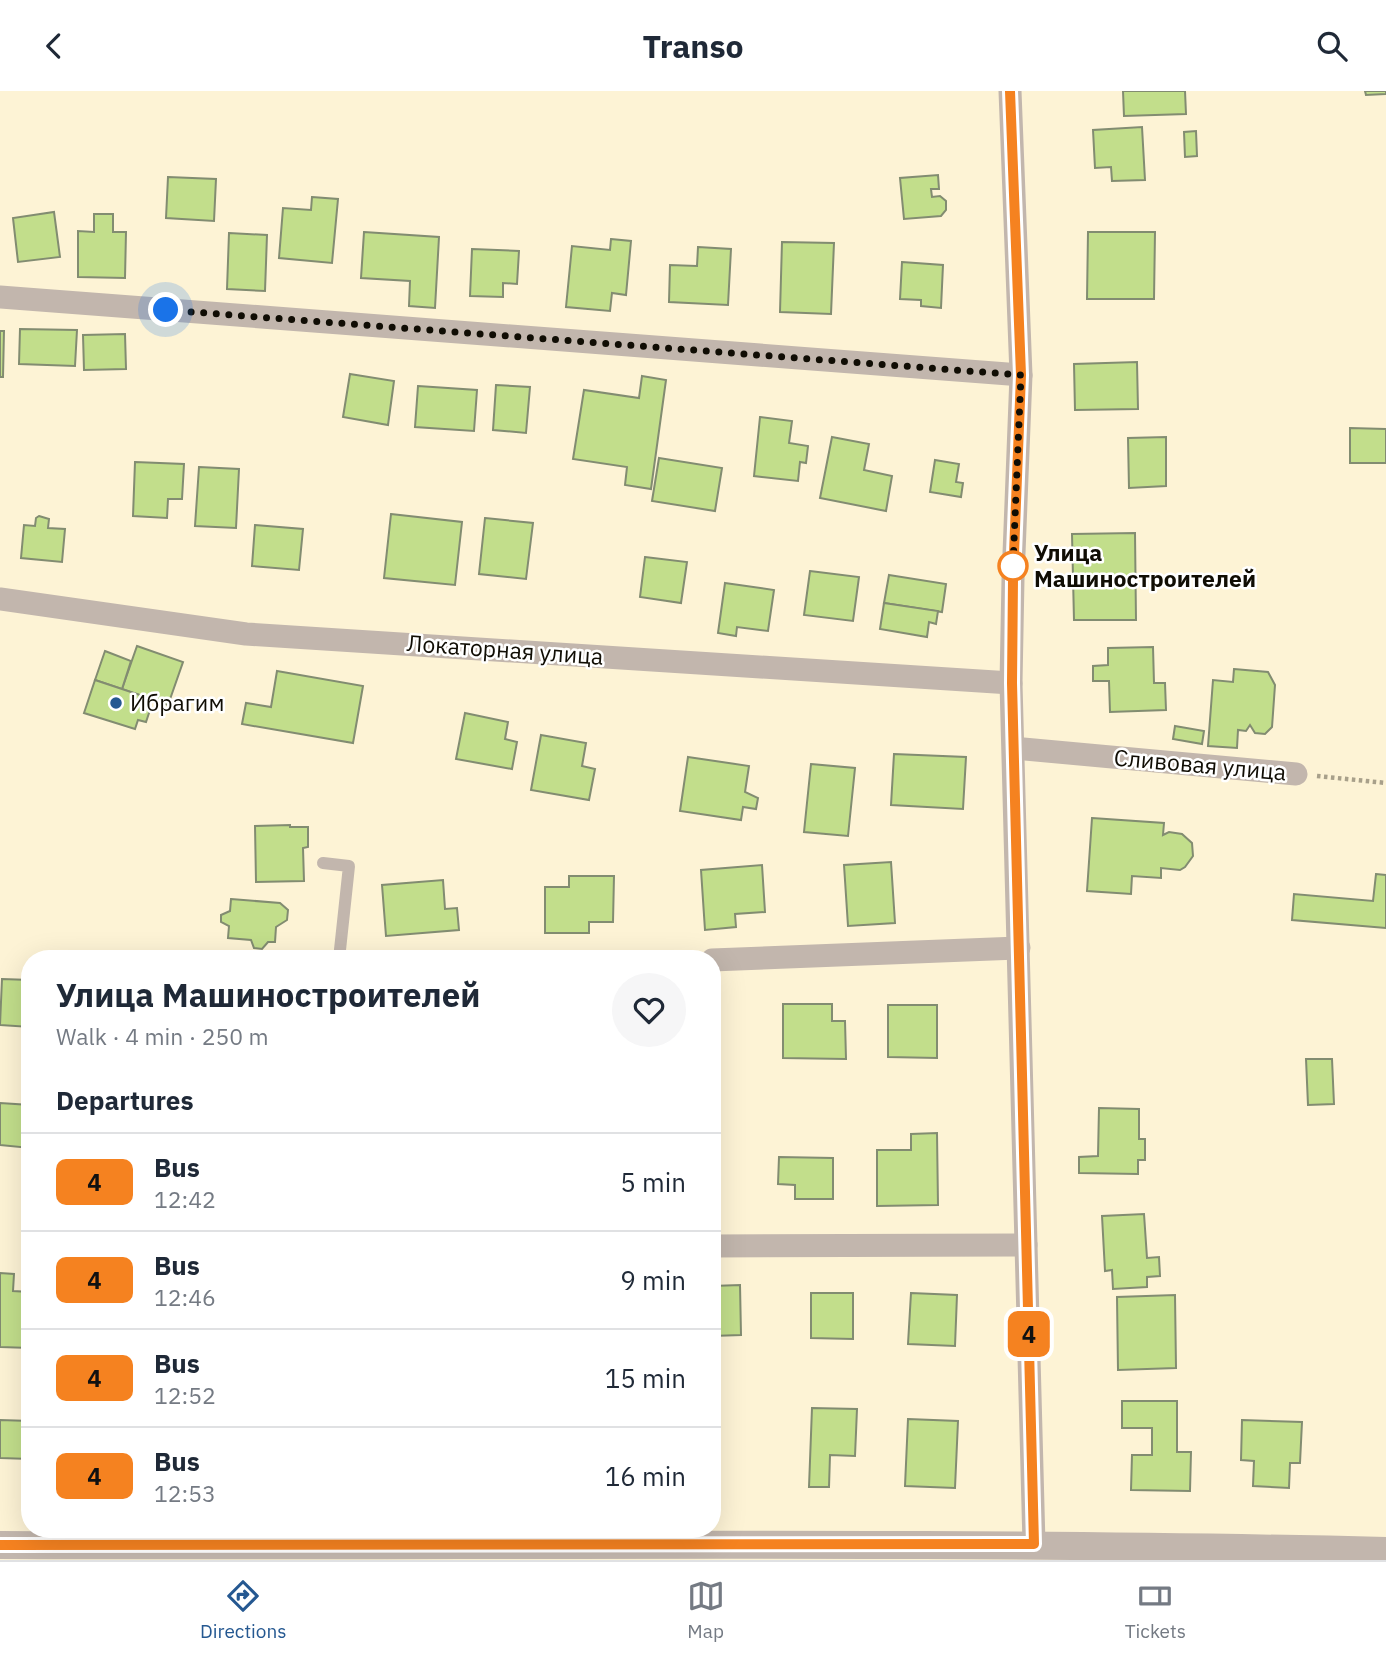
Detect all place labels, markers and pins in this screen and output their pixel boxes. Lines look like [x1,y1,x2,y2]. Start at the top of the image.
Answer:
place label: Улица Машиностроителей [1034,537,1256,593]
marker: Улица Машиностроителей [998,551,1028,581]
place label: Ибрагим [130,687,224,717]
marker: Ибрагим [108,695,124,711]

